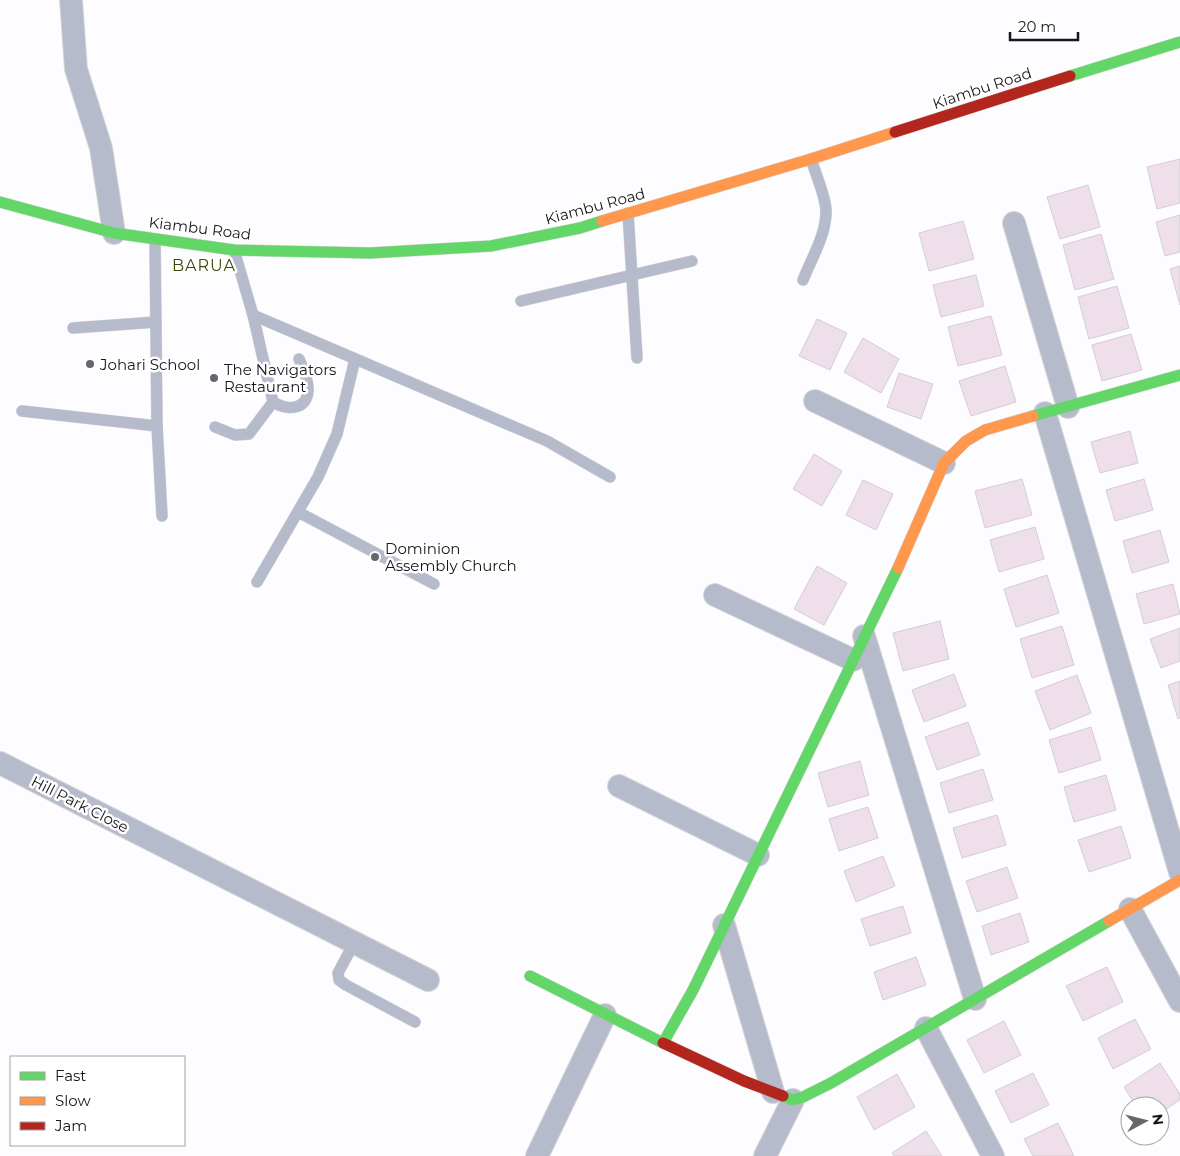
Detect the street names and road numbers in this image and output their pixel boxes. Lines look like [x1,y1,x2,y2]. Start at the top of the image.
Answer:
street label: Kiambu Road [930,63,1034,113]
street label: Kiambu Road [543,184,647,228]
street label: Kiambu Road [148,212,252,244]
street label: Hill Park Close [28,771,132,837]

